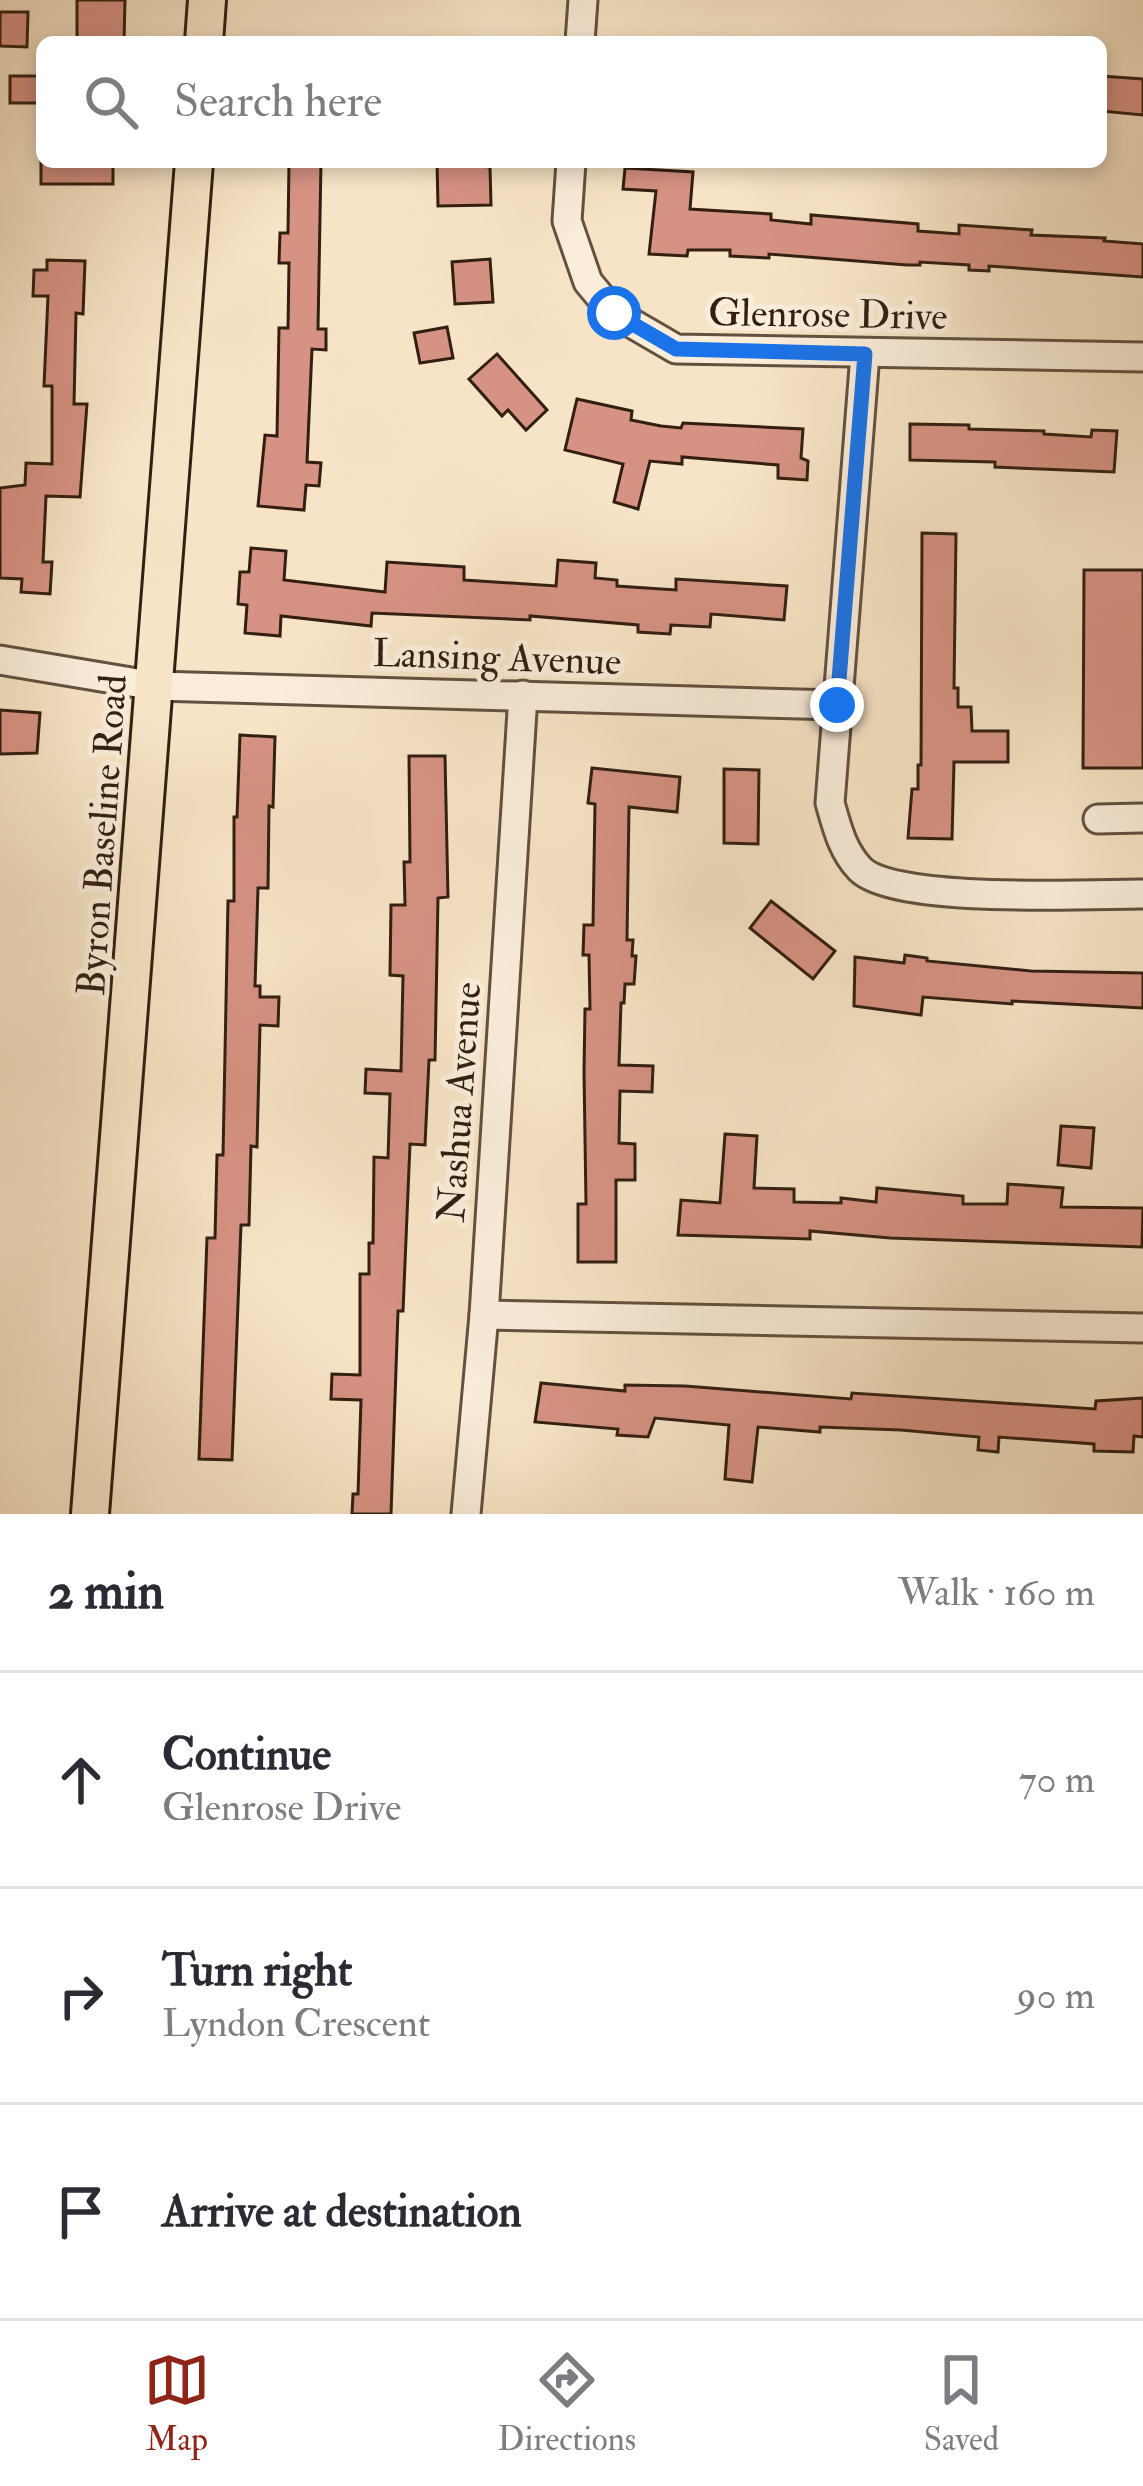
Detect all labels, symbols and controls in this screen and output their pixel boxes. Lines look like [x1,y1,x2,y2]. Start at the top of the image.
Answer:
search box [36,36,1107,168]
icon: search [78,69,144,135]
text: Search here [174,74,382,130]
route start [587,286,641,340]
street label: Glenrose Drive [708,288,948,341]
street label: Lansing Avenue [372,629,622,686]
street label: Byron Baseline Road [67,673,138,997]
route end [810,678,864,732]
street label: Nashua Avenue [427,980,492,1224]
text: 2 min [48,1560,164,1624]
text: Walk · 160 m [898,1568,1095,1617]
text: Continue [162,1727,331,1783]
icon: ahead [48,1747,114,1813]
text: 70 m [1019,1755,1095,1804]
text: Glenrose Drive [162,1783,401,1832]
text: Turn right [162,1943,352,1999]
icon: right [48,1963,114,2029]
text: 90 m [1017,1971,1095,2020]
text: Lyndon Crescent [162,1999,430,2048]
icon: arrive [48,2179,114,2245]
text: Arrive at destination [162,2184,522,2240]
tab: Map [144,2347,210,2460]
tab: Directions [498,2347,636,2460]
tab: Saved [924,2347,999,2460]

